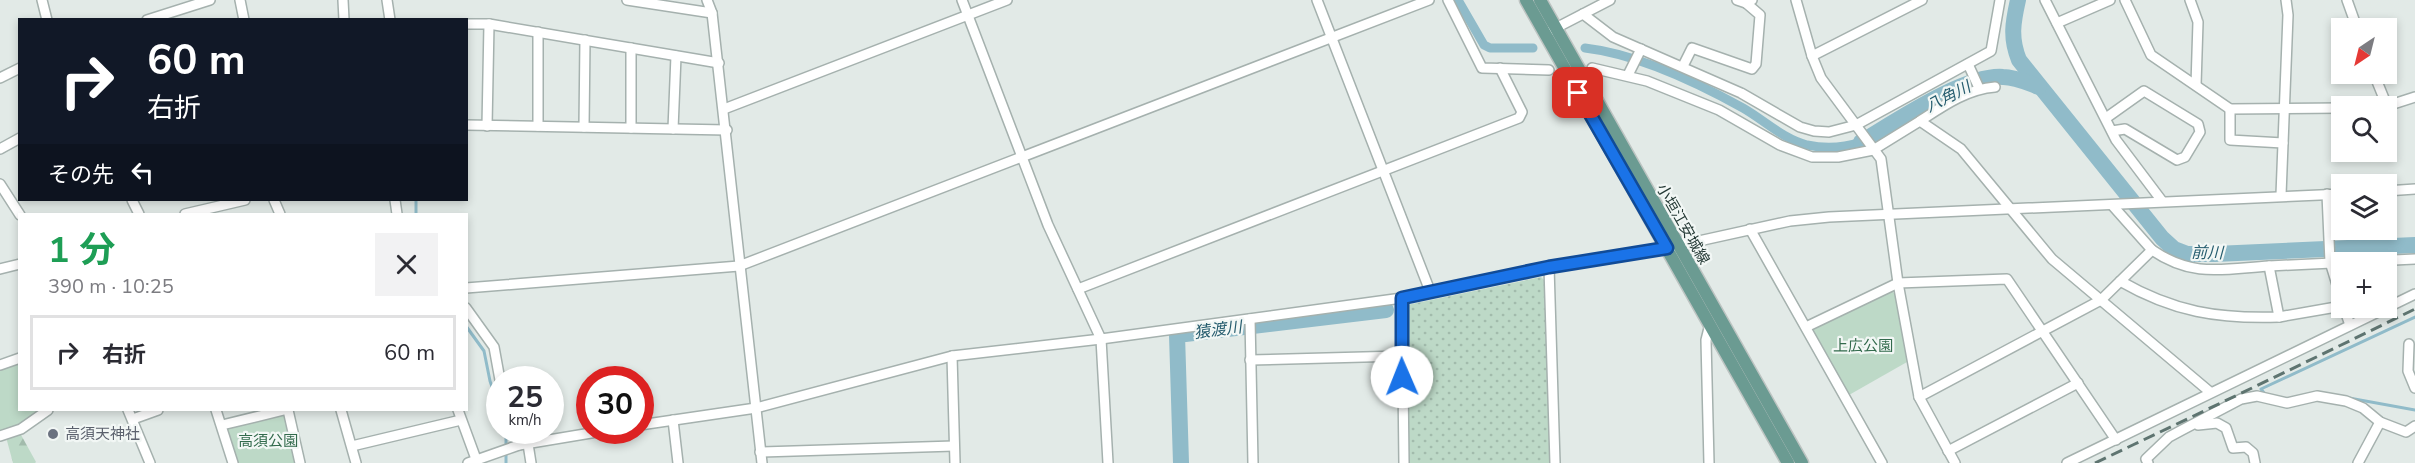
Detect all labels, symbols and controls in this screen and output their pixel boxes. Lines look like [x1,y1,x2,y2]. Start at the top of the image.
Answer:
north arrow [2331,18,2397,84]
map controls [2331,18,2397,318]
text: 60 m [147,32,246,89]
icon: right [48,42,126,120]
pin [1552,67,1603,118]
water label: 八角川 [1922,75,1976,118]
icon: arrive [1561,76,1594,109]
text: 右折 [147,90,201,127]
button: search [2331,96,2397,162]
icon: left [126,156,159,189]
text: その先 [48,160,114,190]
button: layers [2331,174,2397,240]
street label: 小垣江安城線 [1652,180,1714,268]
text: 1 分 [48,226,115,275]
button: close [375,233,438,296]
water label: 前川 [2191,242,2225,264]
button: + [2331,252,2397,318]
text: 390 m · 10:25 [48,273,174,300]
water label: 猿渡川 [1193,316,1245,344]
icon: right [51,336,84,369]
park label: 上広公園 [1833,336,1893,356]
text: 60 m [384,338,435,368]
text: 右折 [102,340,146,370]
position arrow [1370,345,1434,409]
speed limit sign: 30 [576,366,654,444]
text: 25 [507,377,543,418]
text: km/h [508,410,542,430]
place label: 高須天神社 [65,424,140,444]
marker: 高須天神社 [46,427,60,441]
park label: 高須公園 [238,431,298,451]

